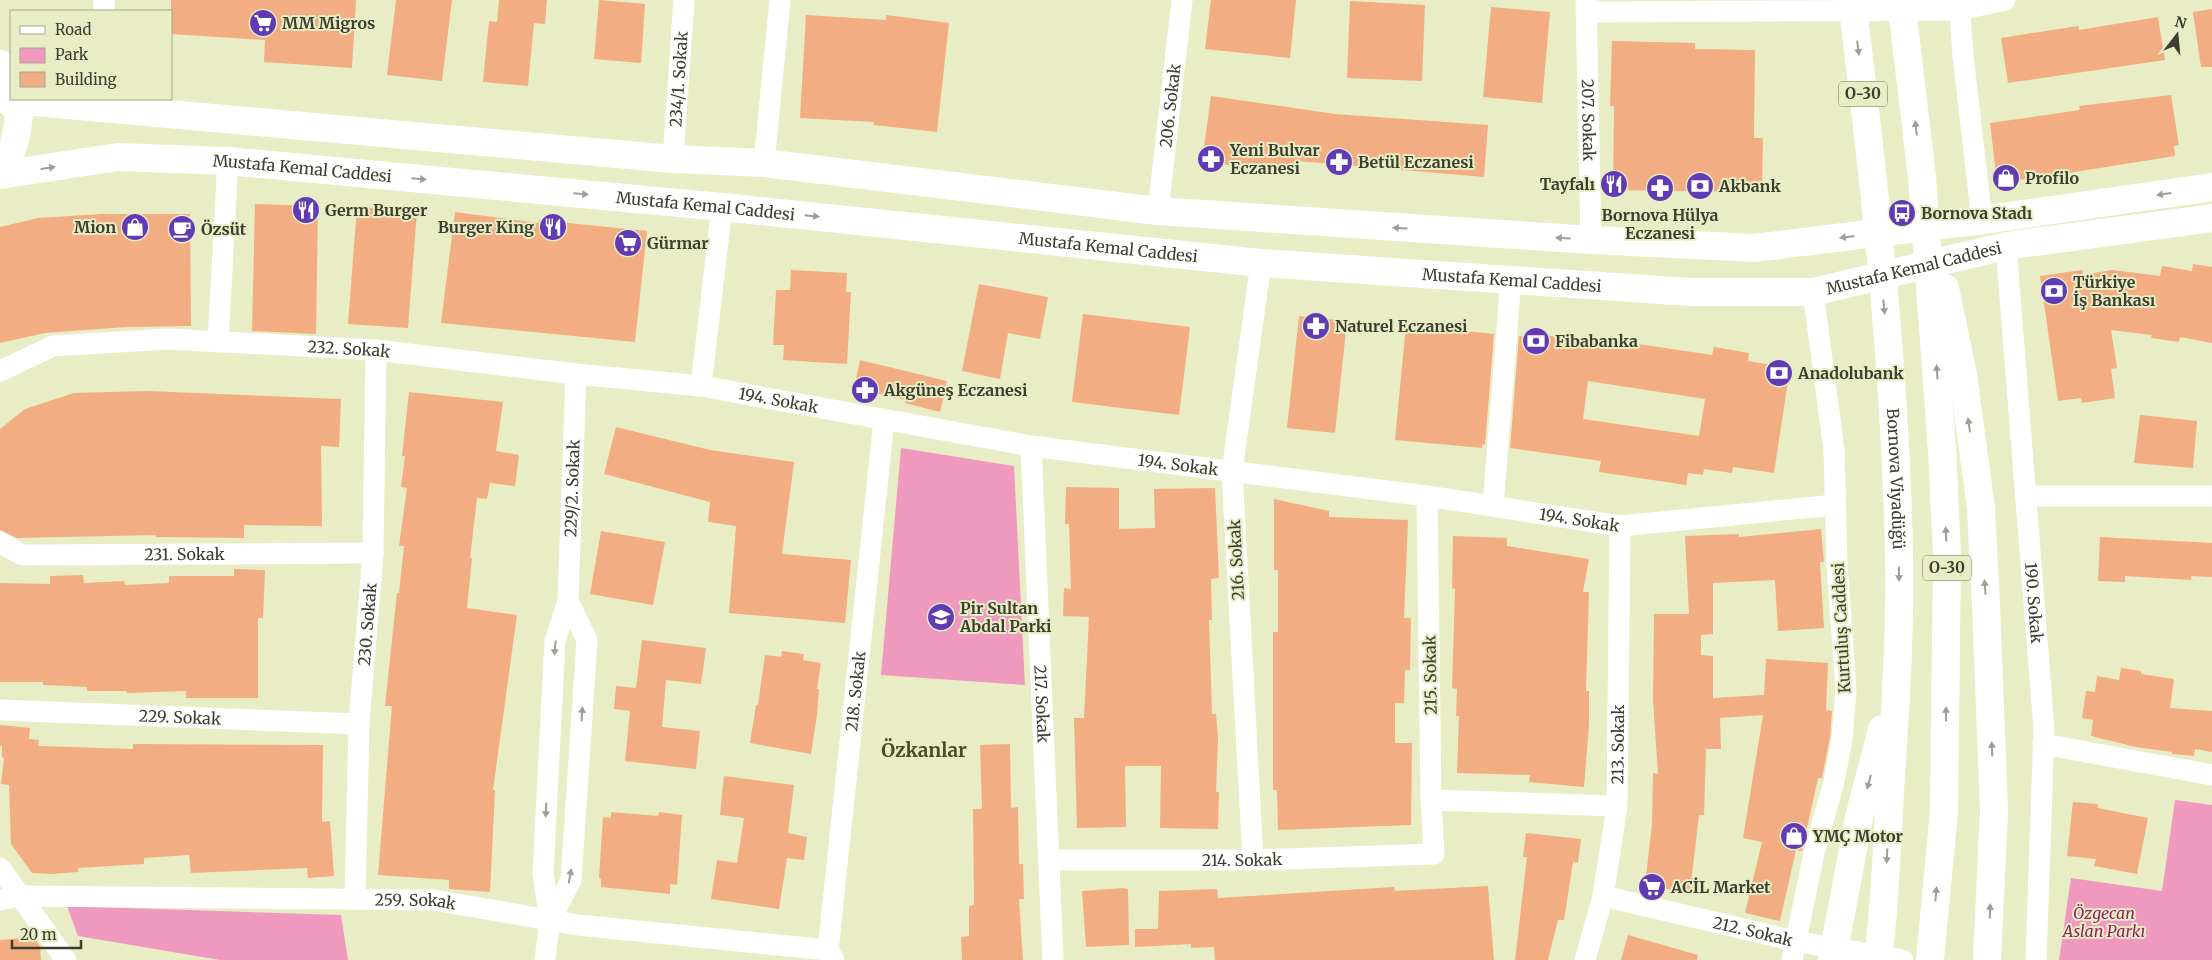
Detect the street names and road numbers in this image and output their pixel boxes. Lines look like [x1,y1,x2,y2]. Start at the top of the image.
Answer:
street label: 234/1. Sokak [665,30,692,128]
street label: 206. Sokak [1155,62,1185,149]
street label: 207. Sokak [1578,79,1599,162]
road number: O-30 [1839,82,1887,106]
street label: Mustafa Kemal Caddesi [212,150,393,186]
street label: Mustafa Kemal Caddesi [615,187,796,225]
street label: Mustafa Kemal Caddesi [1018,228,1199,266]
street label: Mustafa Kemal Caddesi [1824,237,2003,299]
street label: Mustafa Kemal Caddesi [1422,264,1602,296]
street label: 232. Sokak [307,336,392,362]
street label: 194. Sokak [737,383,821,417]
street label: Bornova Viyadüğü [1883,408,1909,550]
street label: 229/2. Sokak [560,438,584,538]
street label: 194. Sokak [1137,450,1220,480]
street label: 194. Sokak [1538,504,1622,536]
street label: 216. Sokak [1224,518,1248,601]
street label: 231. Sokak [144,544,225,564]
road number: O-30 [1923,556,1971,580]
street label: Kurtuluş Caddesi [1828,562,1854,694]
street label: 190. Sokak [2021,562,2047,645]
street label: 230. Sokak [354,581,381,667]
street label: 215. Sokak [1419,634,1441,715]
street label: 218. Sokak [841,649,870,732]
street label: 217. Sokak [1030,664,1054,744]
street label: 213. Sokak [1607,704,1628,785]
street label: 229. Sokak [138,705,222,729]
street label: 214. Sokak [1202,849,1283,870]
street label: 259. Sokak [375,889,459,914]
street label: 212. Sokak [1711,912,1796,950]

